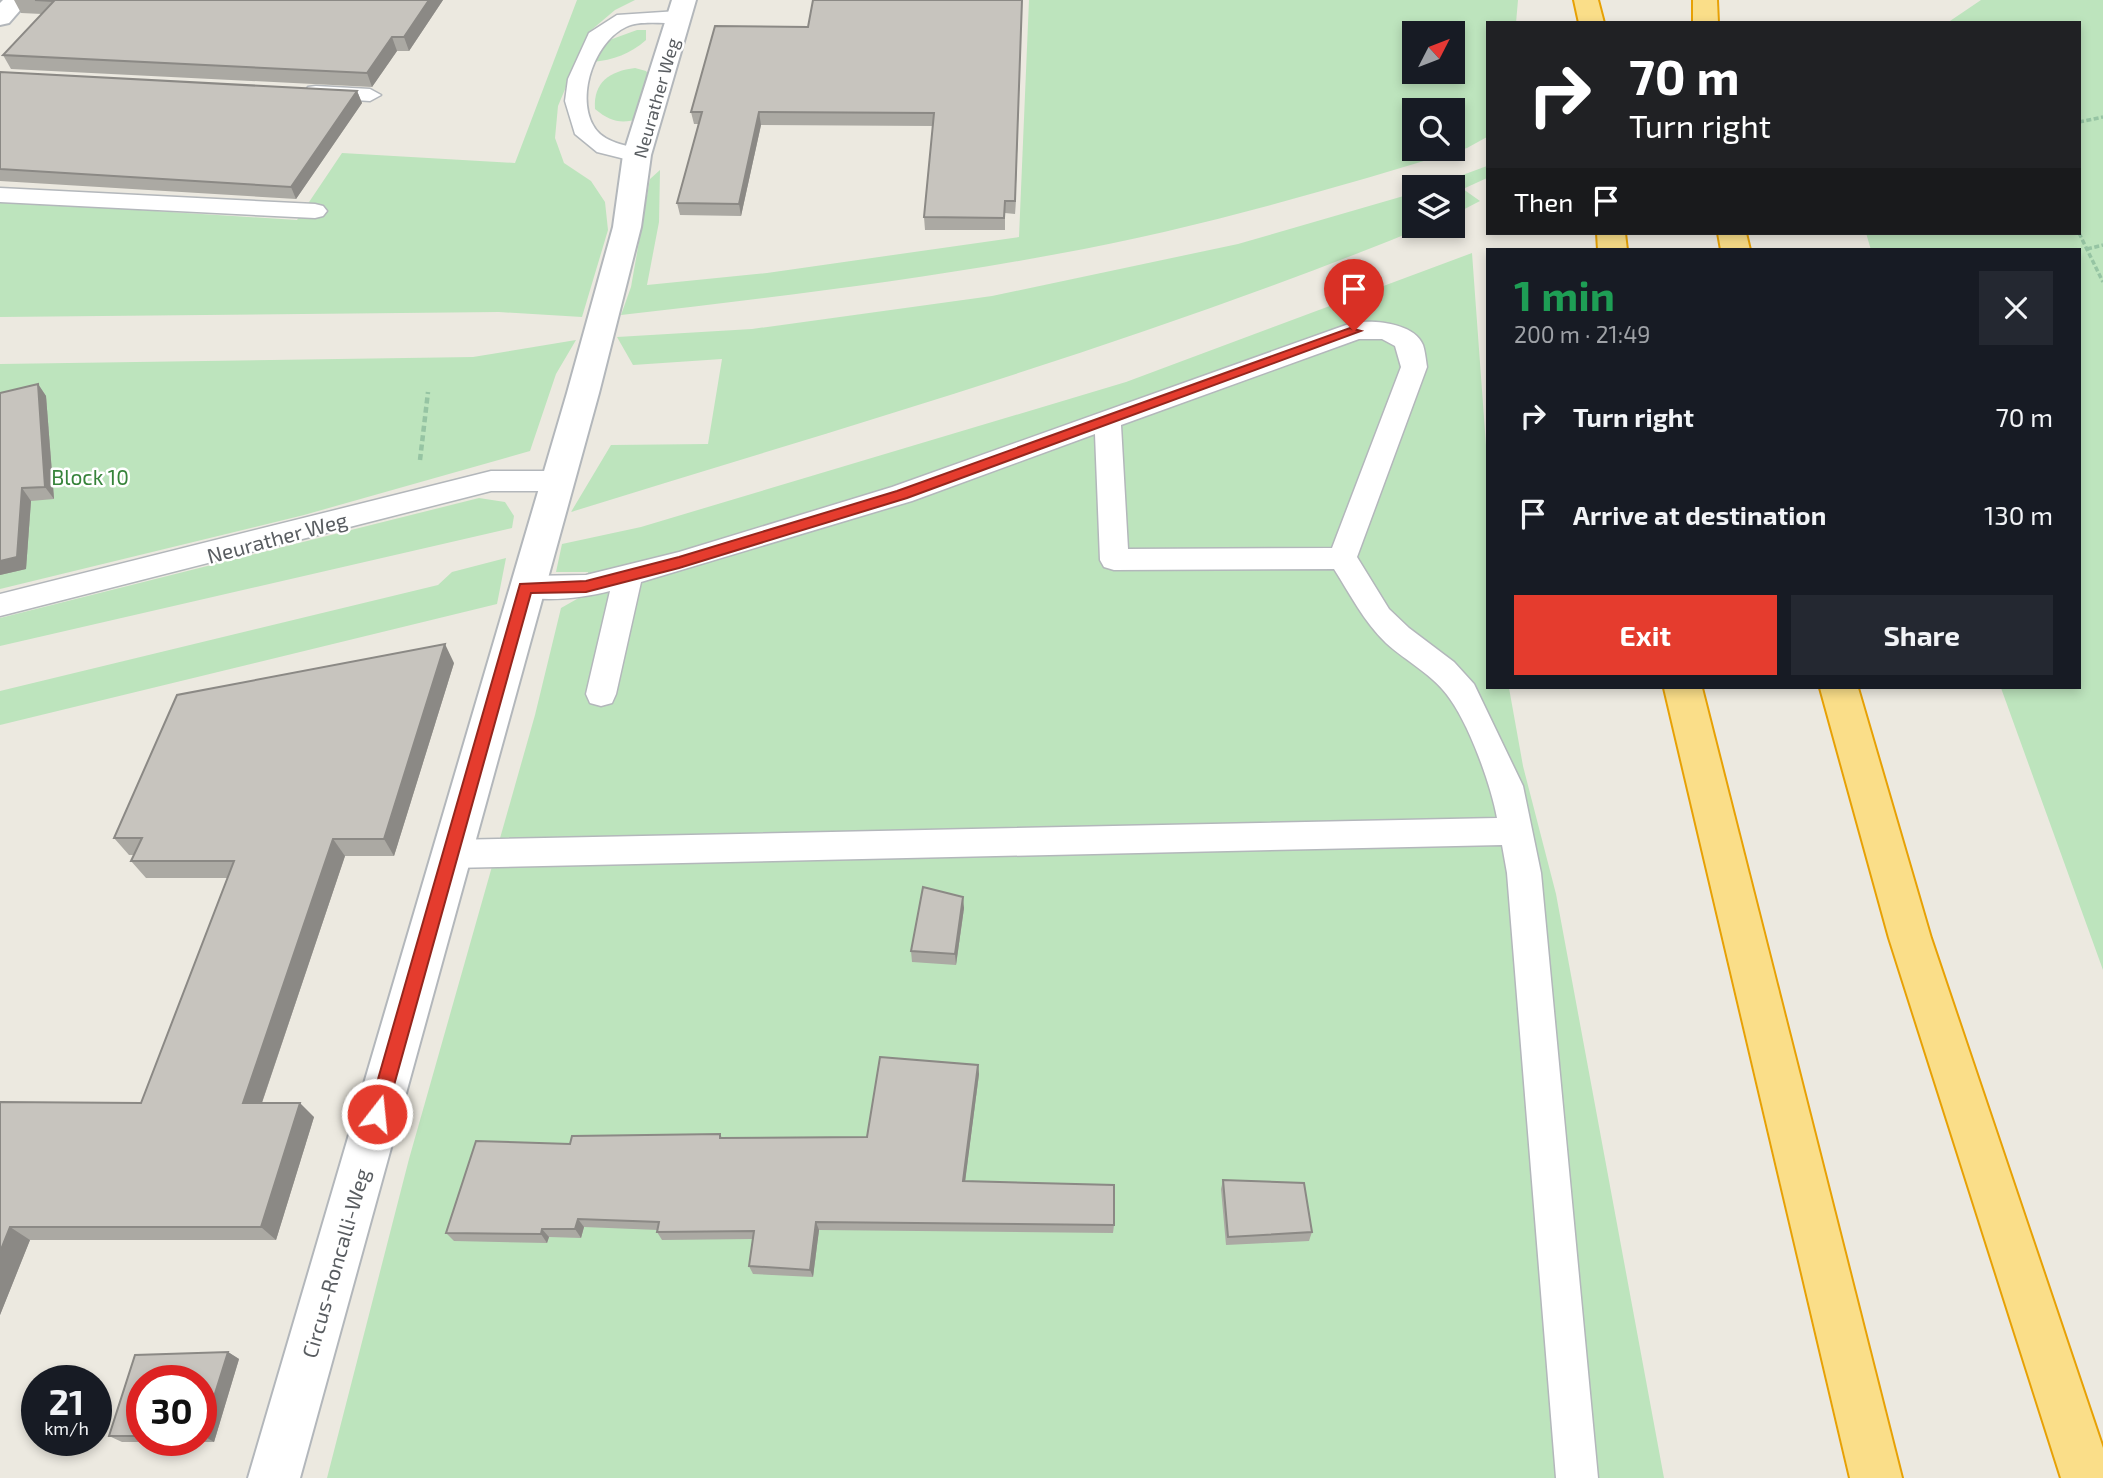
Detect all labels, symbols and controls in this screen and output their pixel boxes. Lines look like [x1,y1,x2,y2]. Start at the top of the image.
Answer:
north arrow [1402,21,1465,84]
map controls [1402,21,1465,238]
street label: Neurather Weg [628,35,684,161]
text: 70 m [1629,46,1740,105]
icon: right [1514,49,1605,140]
button: search [1402,98,1465,161]
text: Turn right [1629,106,1771,144]
button: layers [1402,175,1465,238]
icon: arrive [1587,182,1625,220]
text: Then [1514,186,1573,217]
pin [1324,259,1384,331]
text: 1 min [1514,269,1615,319]
icon: arrive [1335,270,1373,308]
button: close [1979,271,2053,345]
text: 200 m · 21:49 [1514,320,1650,348]
icon: right [1514,397,1552,435]
text: Turn right [1573,401,1694,432]
text: 70 m [1995,401,2053,432]
park label: Block 10 [51,464,129,489]
icon: arrive [1514,495,1552,533]
text: Arrive at destination [1573,499,1826,530]
text: 130 m [1984,499,2053,530]
street label: Neurather Weg [204,506,350,568]
button: Exit [1514,595,1777,675]
button: Share [1791,595,2053,675]
position arrow [340,1077,414,1151]
street label: Circus-Roncalli-Weg [296,1165,374,1361]
speed limit sign: 30 [126,1365,217,1456]
text: 21 [49,1380,84,1422]
text: km/h [44,1417,89,1439]

